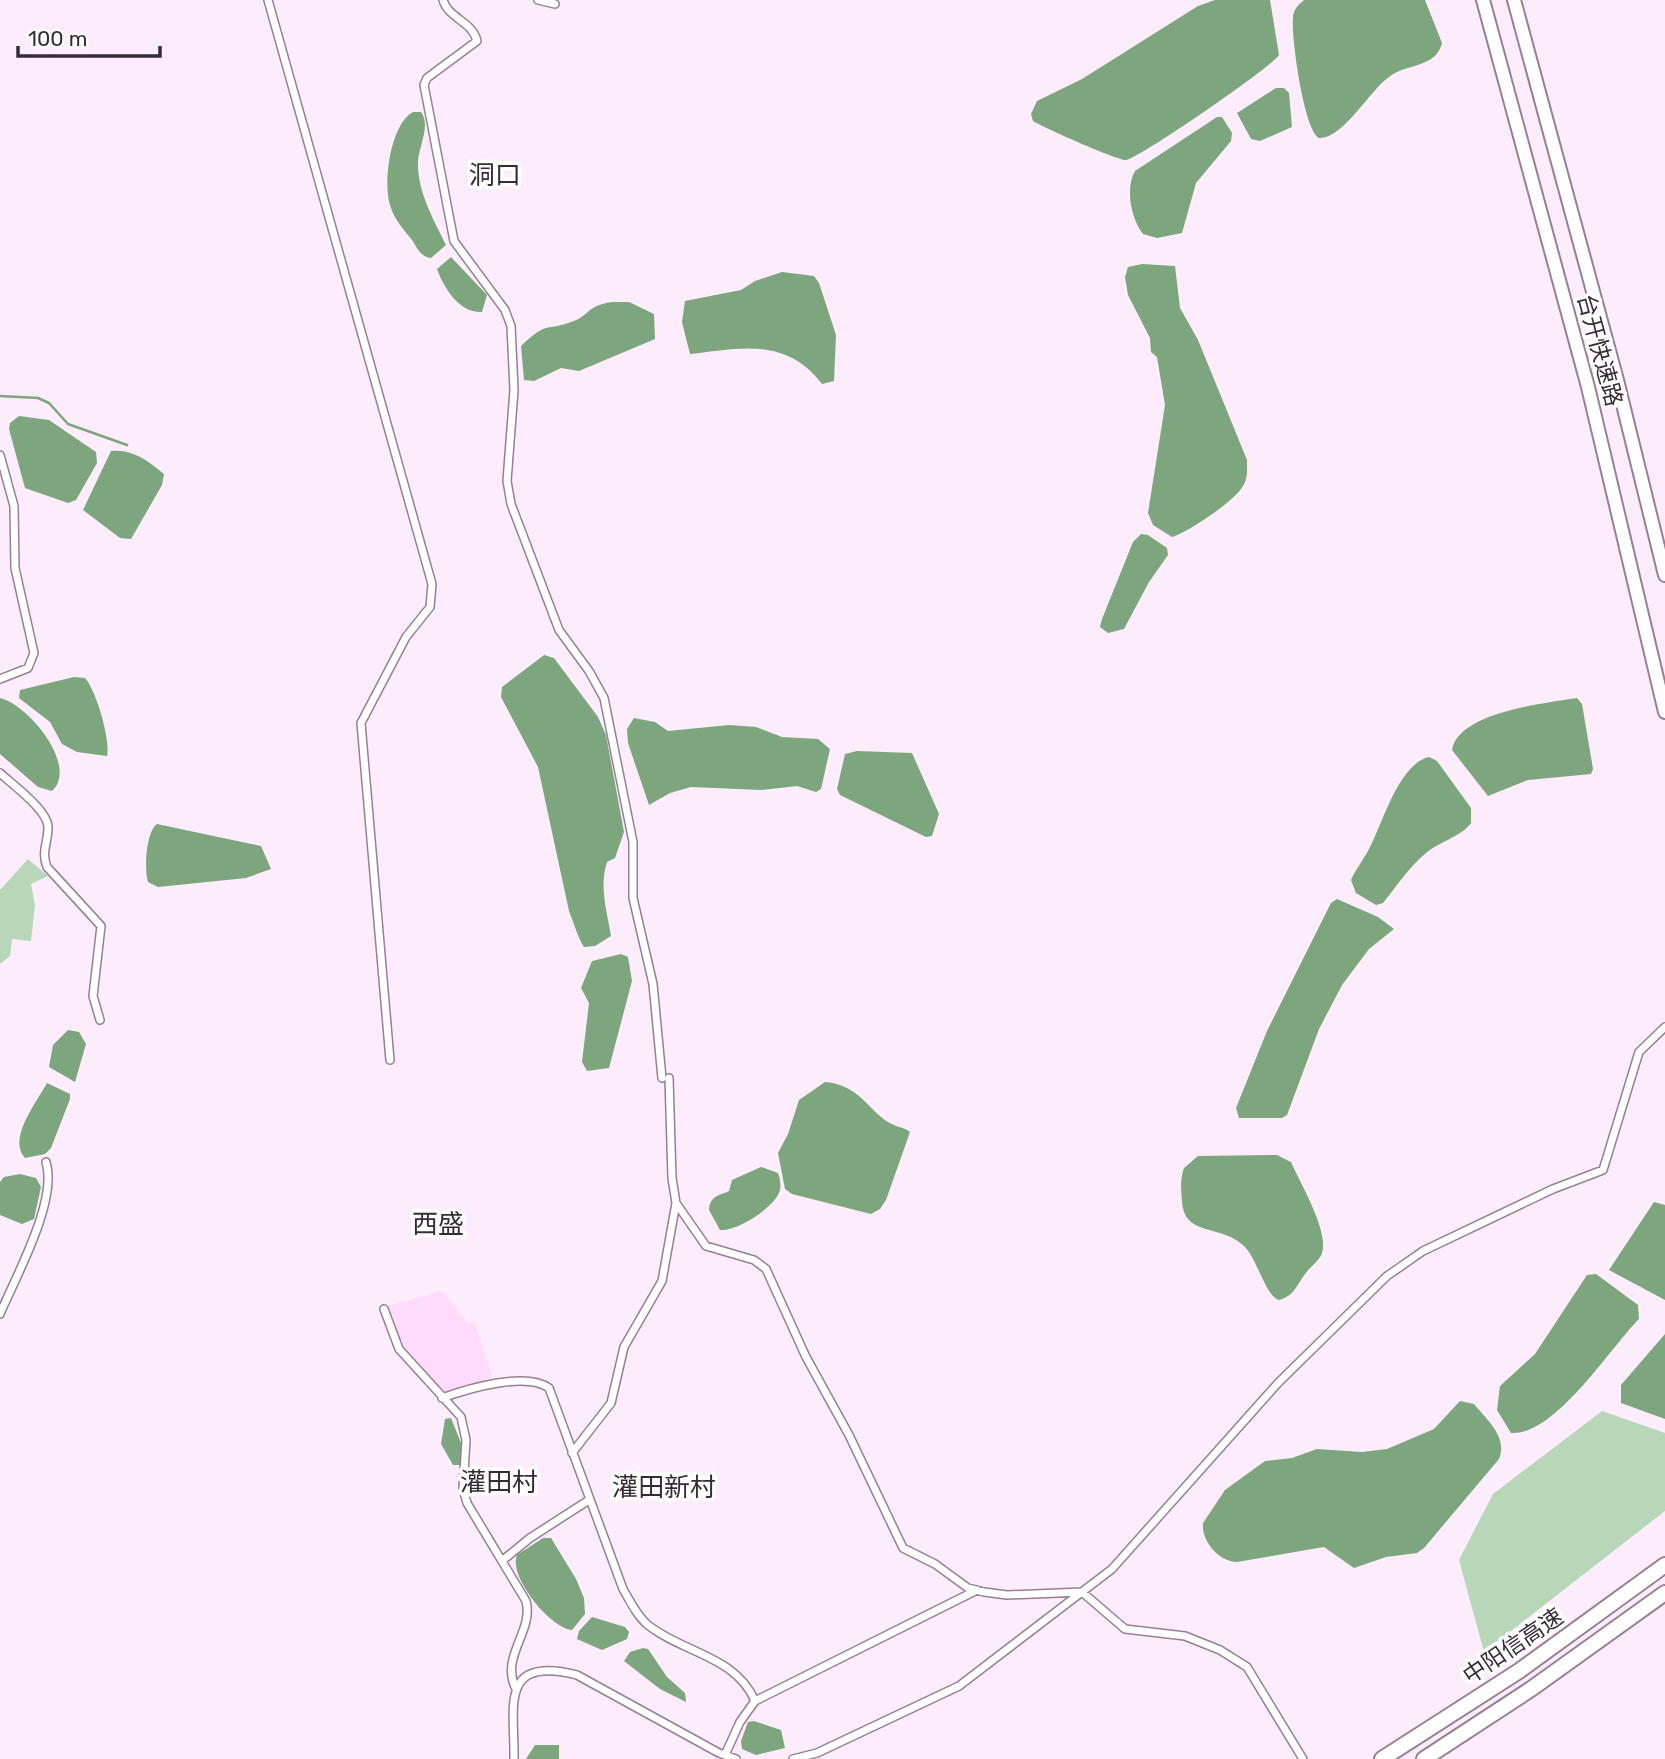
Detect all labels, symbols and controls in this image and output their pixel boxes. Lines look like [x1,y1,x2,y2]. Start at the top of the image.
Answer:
scale bar [18,14,159,58]
text: 100 m [28,26,87,51]
district label: 洞口 [469,160,521,191]
street label: 台开快速路 [1572,291,1628,409]
district label: 西盛 [412,1209,464,1240]
district label: 灌田村 [460,1467,538,1498]
district label: 灌田新村 [612,1472,716,1503]
street label: 中阳信高速 [1458,1602,1568,1690]

